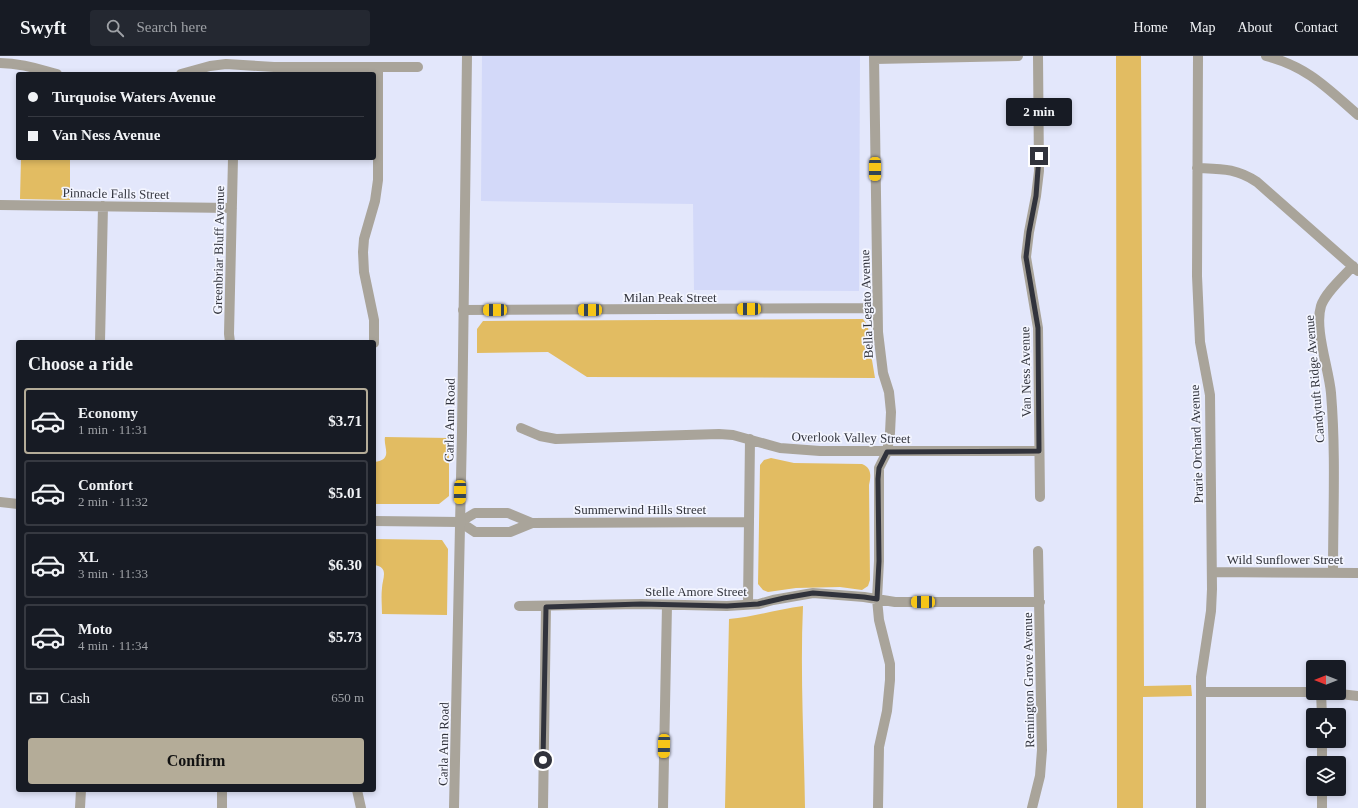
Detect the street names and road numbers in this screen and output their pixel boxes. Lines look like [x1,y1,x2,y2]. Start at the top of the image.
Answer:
street label: Pinnacle Falls Street [62,185,170,202]
street label: Greenbriar Bluff Avenue [210,185,227,315]
street label: Bella Legato Avenue [857,249,876,359]
street label: Milan Peak Street [623,290,717,305]
street label: Candytuft Ridge Avenue [1301,314,1328,444]
street label: Van Ness Avenue [1017,326,1034,417]
street label: Carla Ann Road [441,378,458,462]
street label: Prarie Orchard Avenue [1187,384,1206,504]
street label: Overlook Valley Street [791,429,911,446]
street label: Summerwind Hills Street [574,502,706,517]
street label: Wild Sunflower Street [1227,552,1344,567]
street label: Stelle Amore Street [645,584,747,599]
street label: Remington Grove Avenue [1020,612,1037,748]
street label: Carla Ann Road [435,702,452,786]

